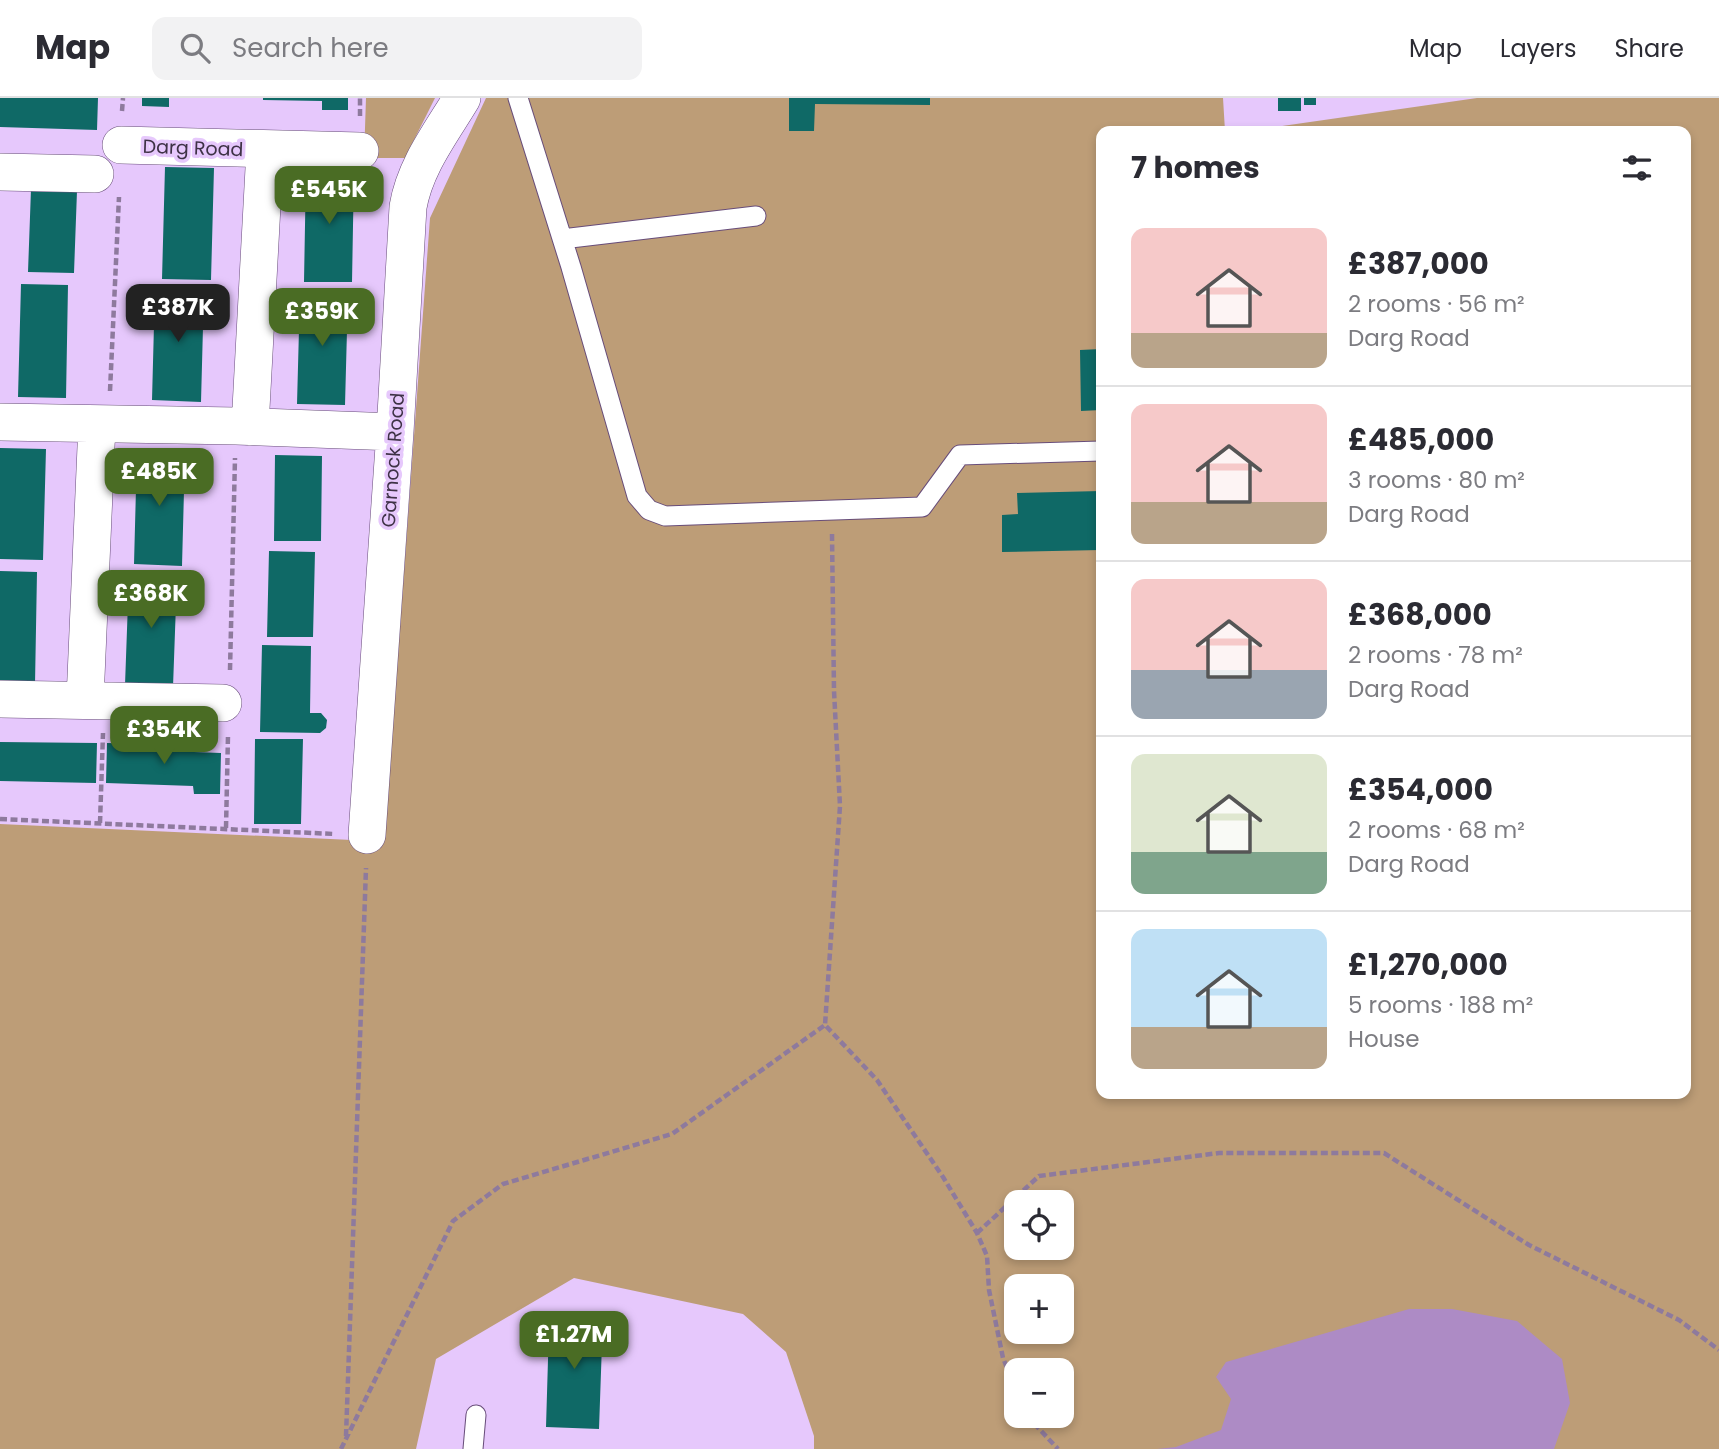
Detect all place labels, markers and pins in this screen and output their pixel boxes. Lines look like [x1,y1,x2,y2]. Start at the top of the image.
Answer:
pin: £545K [280,166,378,226]
pin: £387K [129,285,227,344]
pin: £359K [273,288,371,348]
pin: £485K [110,448,208,508]
pin: £368K [102,570,200,630]
pin: £354K [115,706,213,766]
pin: £1.27M [517,1312,631,1371]

